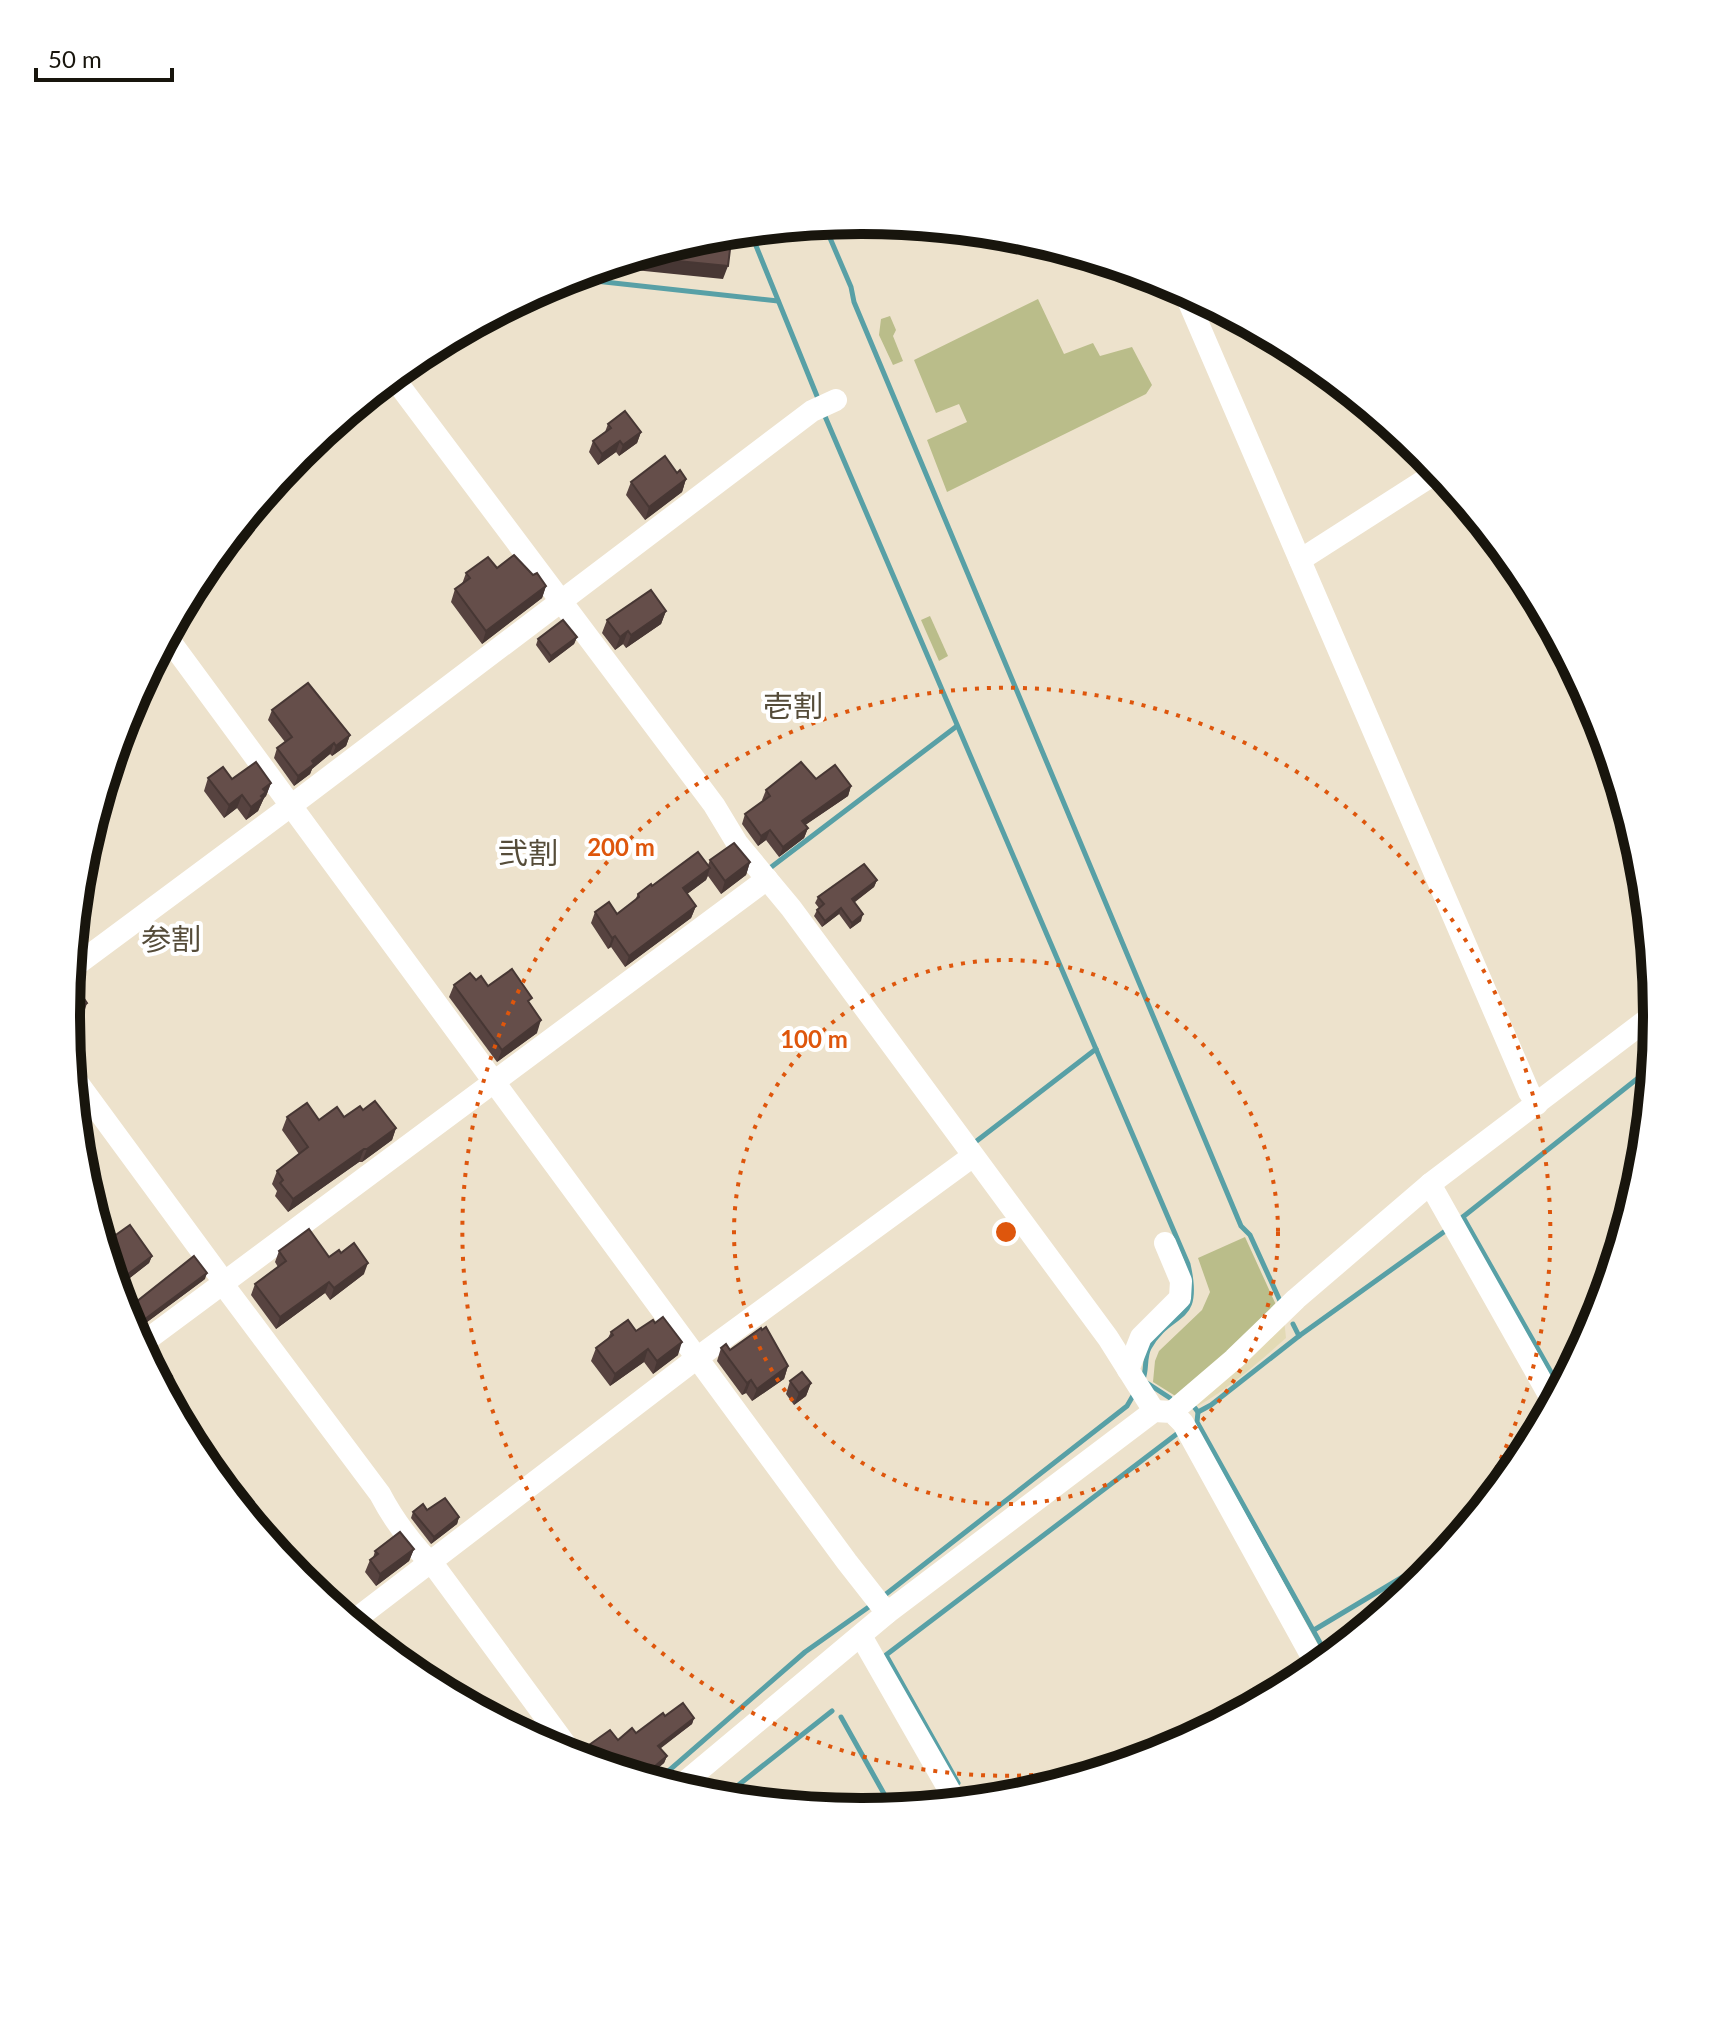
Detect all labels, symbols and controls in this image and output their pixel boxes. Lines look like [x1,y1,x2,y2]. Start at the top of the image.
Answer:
scale bar [36,32,172,82]
text: 50 m [48,44,102,73]
district label: 壱割 [763,687,823,723]
text: 200 m [587,832,655,861]
district label: 弐割 [498,834,558,870]
district label: 参割 [141,920,201,956]
text: 100 m [780,1024,848,1053]
centre of rings [992,1218,1020,1246]

